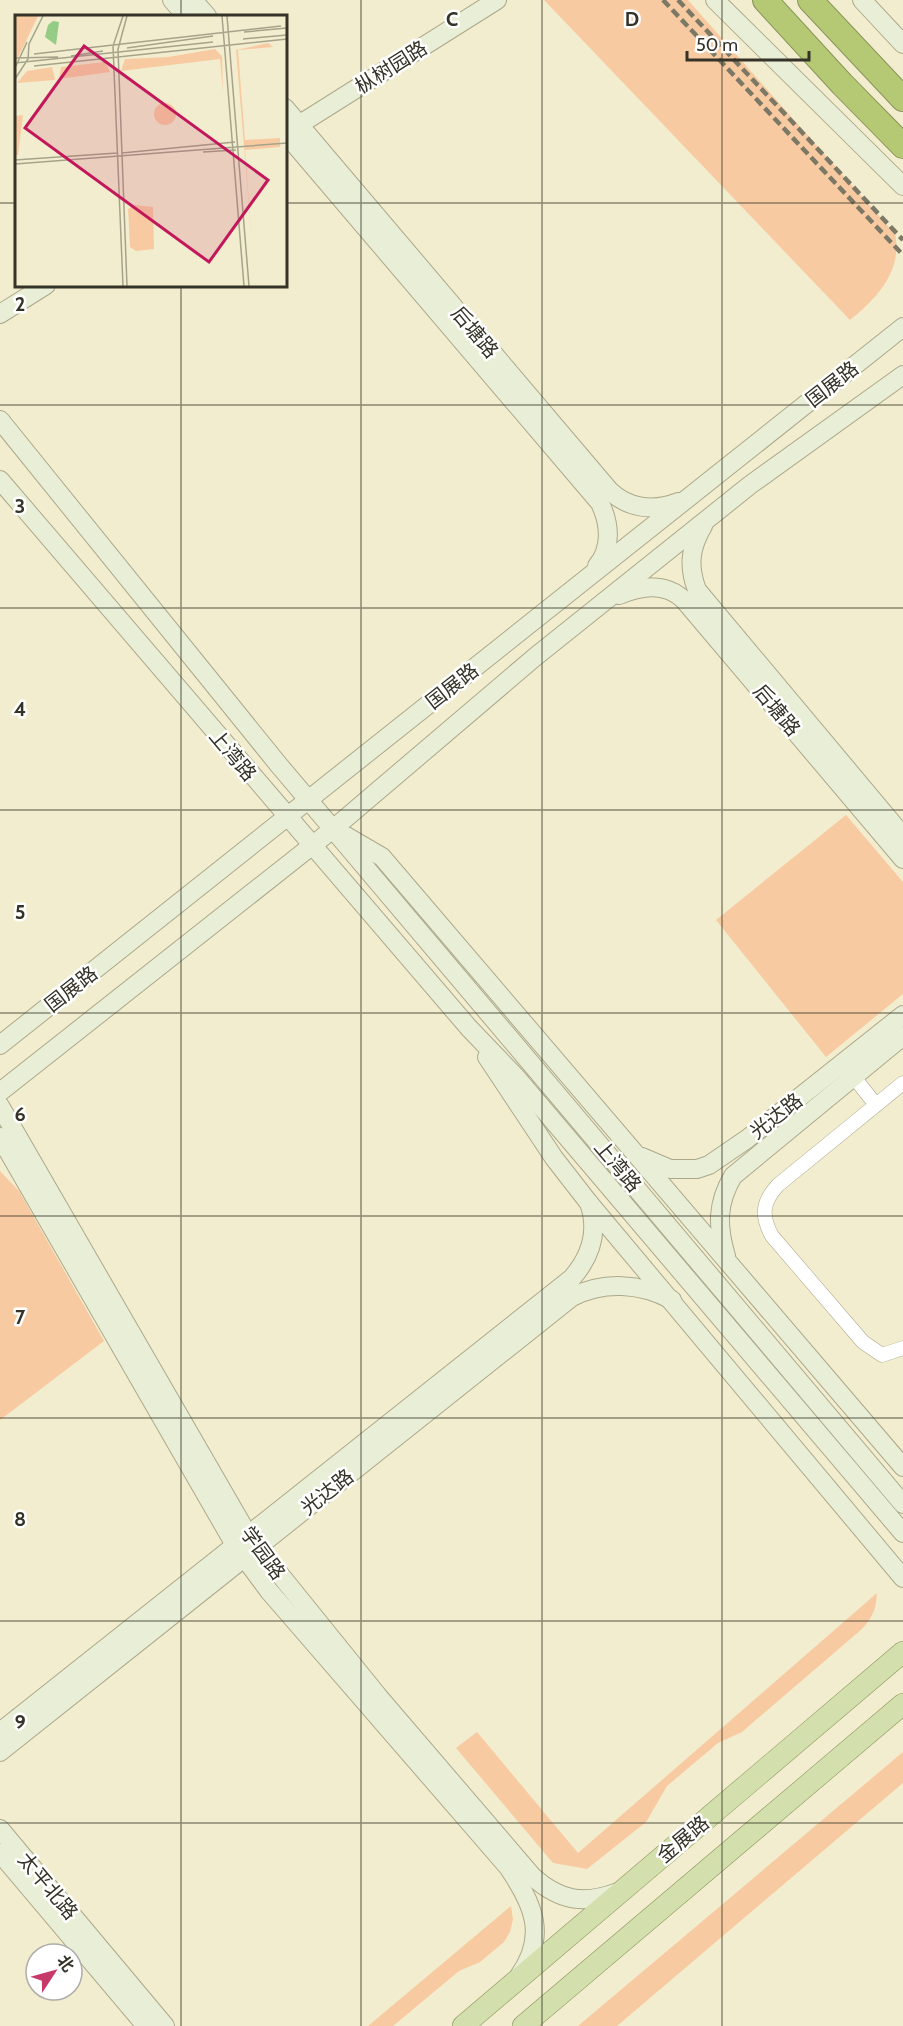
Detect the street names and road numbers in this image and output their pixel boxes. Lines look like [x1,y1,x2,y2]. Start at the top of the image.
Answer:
street label: 枞树园路 [351,36,431,98]
street label: 后塘路 [447,301,503,363]
street label: 国展路 [801,356,863,412]
street label: 国展路 [421,658,483,714]
street label: 后塘路 [749,679,805,741]
street label: 上湾路 [205,724,261,786]
street label: 国展路 [40,961,102,1017]
street label: 光达路 [745,1088,807,1144]
street label: 上湾路 [590,1135,646,1197]
street label: 光达路 [296,1464,358,1520]
street label: 学园路 [236,1522,290,1584]
street label: 金展路 [652,1811,714,1867]
street label: 太平北路 [13,1848,83,1924]

